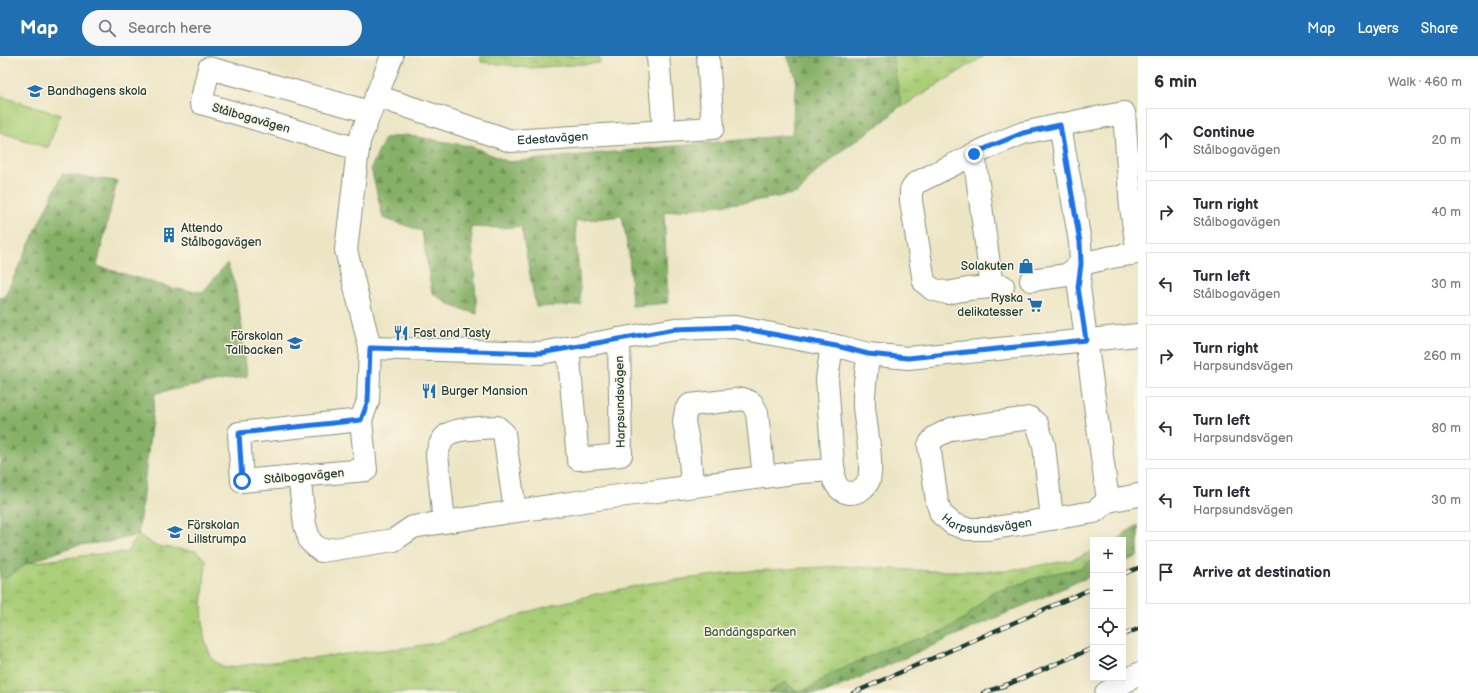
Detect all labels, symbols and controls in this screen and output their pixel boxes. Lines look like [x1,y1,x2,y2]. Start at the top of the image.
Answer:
search box [82,10,362,46]
text: Map [20,17,58,40]
icon: search [96,17,118,39]
text: Search here [128,19,211,38]
text: Map [1307,20,1335,37]
text: Layers [1357,20,1399,37]
text: Share [1421,20,1458,37]
text: 6 min [1154,72,1197,92]
text: Walk · 460 m [1388,74,1462,90]
school or university icon: Bandhagens skola [26,82,44,100]
place label: Bandhagens skola [47,84,147,99]
street label: Stålbogavägen [210,100,292,137]
text: Continue [1193,123,1255,142]
street label: Edestavägen [517,129,589,149]
icon: ahead [1155,129,1177,151]
text: 20 m [1431,132,1461,148]
text: Stålbogavägen [1193,142,1280,158]
route end [965,145,983,163]
text: Turn right [1193,195,1258,214]
icon: right [1155,201,1177,223]
text: 40 m [1431,204,1461,220]
text: Stålbogavägen [1193,214,1280,230]
place label: Attendo Stålbogavägen [181,221,262,250]
building icon: Attendo Stålbogavägen [160,226,178,244]
shop icon: Solakuten [1017,257,1035,275]
place label: Solakuten [961,259,1014,274]
text: Turn left [1193,267,1250,286]
icon: left [1155,273,1177,295]
text: 30 m [1431,276,1461,292]
text: Stålbogavägen [1193,286,1280,302]
place label: Ryska delikatesser [957,291,1024,320]
supermarket icon: Ryska delikatesser [1026,296,1044,314]
restaurant icon: Fast and Tasty [392,324,410,342]
place label: Fast and Tasty [413,326,491,341]
place label: Förskolan Tallbacken [225,329,283,358]
school or university icon: Förskolan Tallbacken [286,334,304,352]
text: Turn right [1193,339,1258,358]
icon: right [1155,345,1177,367]
text: 260 m [1423,348,1461,364]
street label: Harpsundsvägen [612,355,629,448]
text: Harpsundsvägen [1193,358,1293,374]
restaurant icon: Burger Mansion [420,382,438,400]
place label: Burger Mansion [441,384,528,399]
text: Turn left [1193,411,1250,430]
icon: left [1155,417,1177,439]
text: 80 m [1432,420,1461,436]
text: Harpsundsvägen [1193,430,1293,446]
street label: Stålbogavägen [263,465,345,487]
route start [233,472,251,490]
text: Turn left [1193,483,1250,502]
icon: left [1155,489,1177,511]
text: 30 m [1431,492,1461,508]
text: Harpsundsvägen [1193,502,1293,518]
street label: Harpsundsvägen [938,511,1033,537]
place label: Förskolan Lillstrumpa [187,518,247,547]
school or university icon: Förskolan Lillstrumpa [166,523,184,541]
map controls [1090,537,1126,681]
button: + [1090,537,1126,573]
icon: arrive [1155,561,1177,583]
text: Arrive at destination [1193,563,1331,582]
button: − [1090,573,1126,609]
button: locate [1090,609,1126,645]
park label: Bandängsparken [704,625,797,640]
button: layers [1090,645,1126,681]

